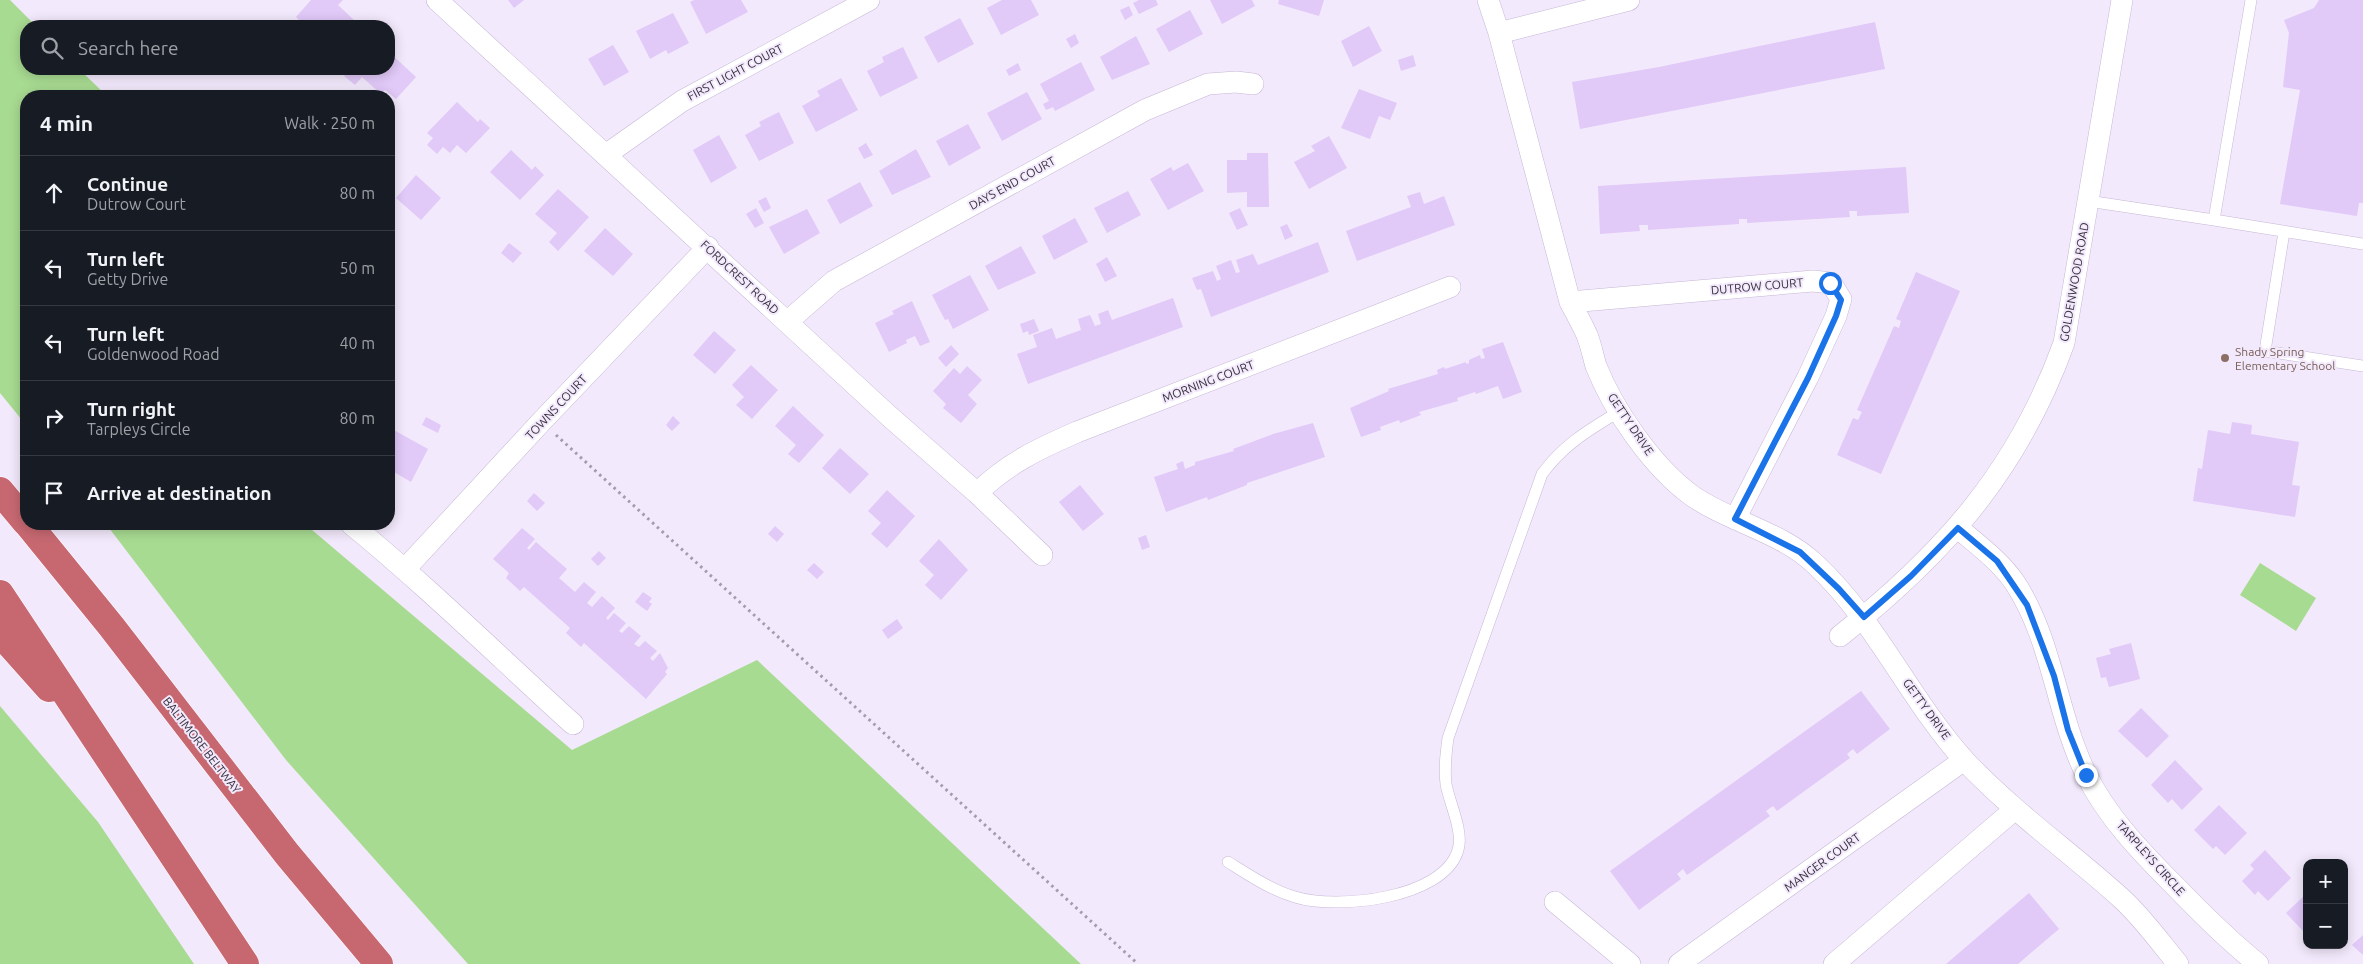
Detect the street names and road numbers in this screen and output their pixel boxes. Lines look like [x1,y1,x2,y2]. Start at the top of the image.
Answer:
street label: FIRST LIGHT COURT [685,41,785,103]
street label: DAYS END COURT [967,154,1058,212]
street label: GOLDENWOOD ROAD [2057,221,2091,343]
street label: FORDCREST ROAD [698,238,782,316]
street label: DUTROW COURT [1710,275,1804,297]
street label: MORNING COURT [1160,357,1256,404]
street label: TOWNS COURT [523,372,589,442]
street label: GETTY DRIVE [1606,391,1657,458]
street label: GETTY DRIVE [1901,676,1954,742]
street label: BALTIMORE BELTWAY [161,695,243,795]
street label: TARPLEYS CIRCLE [2114,818,2188,898]
street label: MANGER COURT [1782,830,1863,894]

